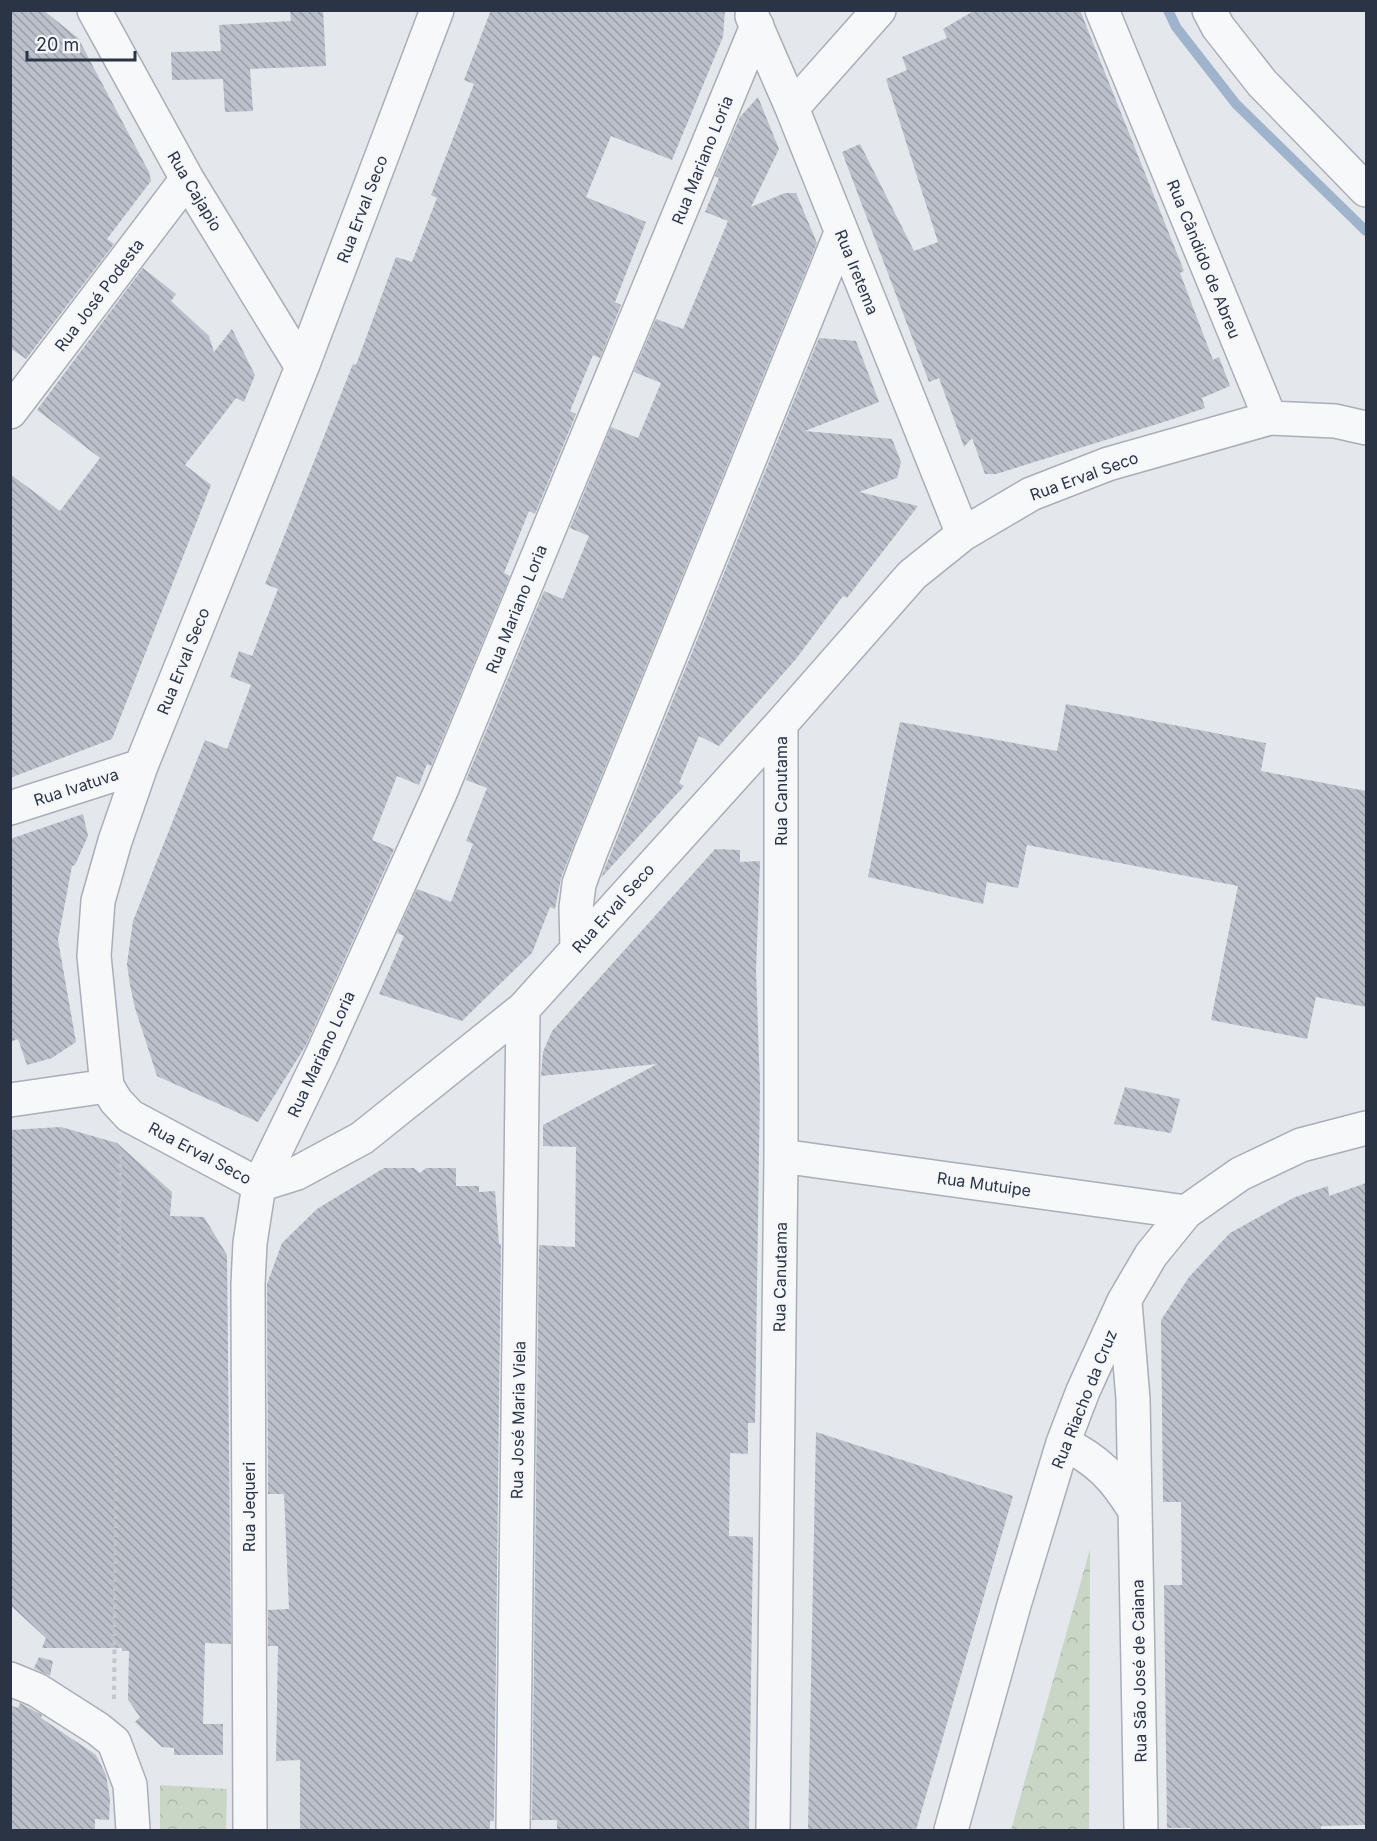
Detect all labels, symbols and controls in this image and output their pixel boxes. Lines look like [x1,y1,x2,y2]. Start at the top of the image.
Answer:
scale bar [27,24,135,62]
text: 20 m [36,34,79,55]
street label: Rua Mariano Loria [667,93,737,227]
street label: Rua Cajapio [163,147,227,235]
street label: Rua Erval Seco [332,152,392,266]
street label: Rua Cândido de Abreu [1163,176,1245,342]
street label: Rua Iretema [831,227,883,317]
street label: Rua José Podesta [50,235,148,355]
street label: Rua Erval Seco [1027,447,1141,505]
street label: Rua Mariano Loria [481,542,551,676]
street label: Rua Erval Seco [152,605,214,717]
street label: Rua Canutama [771,736,791,846]
street label: Rua Ivatuva [31,764,121,810]
street label: Rua Erval Seco [568,859,658,957]
street label: Rua Mariano Loria [283,988,359,1120]
street label: Rua Erval Seco [145,1117,255,1189]
street label: Rua Mutuipe [936,1167,1032,1201]
street label: Rua Canutama [769,1222,791,1332]
street label: Rua Riacho da Cruz [1047,1326,1121,1472]
street label: Rua José Maria Viela [507,1341,529,1499]
street label: Rua Jequeri [239,1462,259,1552]
street label: Rua São José de Caiana [1127,1579,1151,1763]

